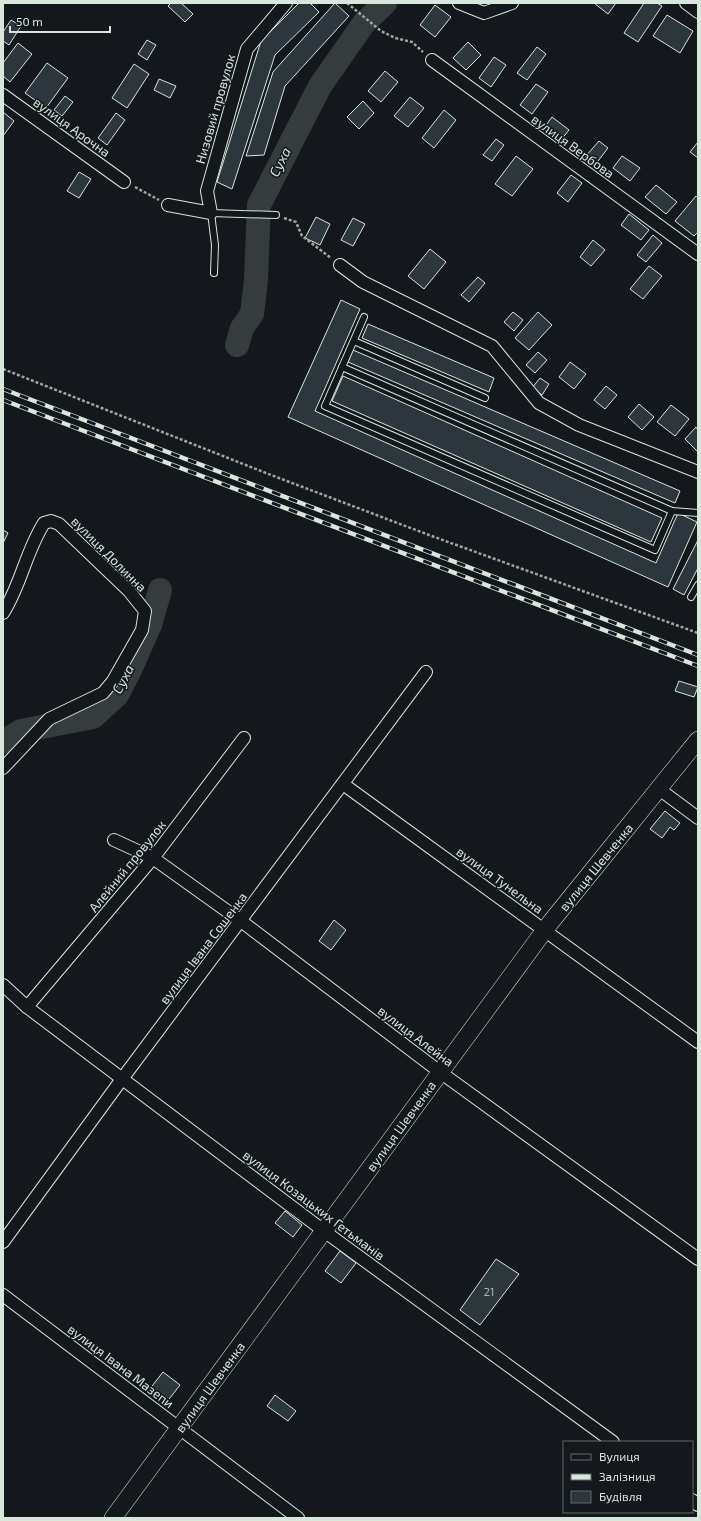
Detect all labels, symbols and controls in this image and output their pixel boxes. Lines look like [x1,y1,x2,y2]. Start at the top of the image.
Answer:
scale bar [10,8,110,34]
text: 50 m [16,14,43,28]
street label: Низовий провулок [192,52,238,166]
street label: вулиця Арочна [31,94,113,160]
street label: вулиця Вербова [529,111,617,181]
water label: Суха [265,144,294,179]
street label: вулиця Долинна [68,513,150,595]
water label: Суха [108,661,137,696]
street label: Алейний провулок [85,817,169,915]
street label: вулиця Шевченка [556,820,636,914]
street label: вулиця Тунельна [454,843,546,917]
street label: вулиця Івана Сошенка [156,889,250,1007]
street label: вулиця Алейна [375,1002,457,1070]
street label: вулиця Шевченка [363,1078,439,1174]
street label: вулиця Козацьких Гетьманів [240,1146,388,1264]
house number: 21 [484,1285,494,1298]
street label: вулиця Івана Мазепи [65,1321,177,1411]
street label: вулиця Шевченка [172,1339,248,1435]
legend [563,1441,693,1513]
text: Вулиця [599,1449,640,1464]
text: Залізниця [599,1469,656,1483]
text: Будівля [599,1489,642,1504]

